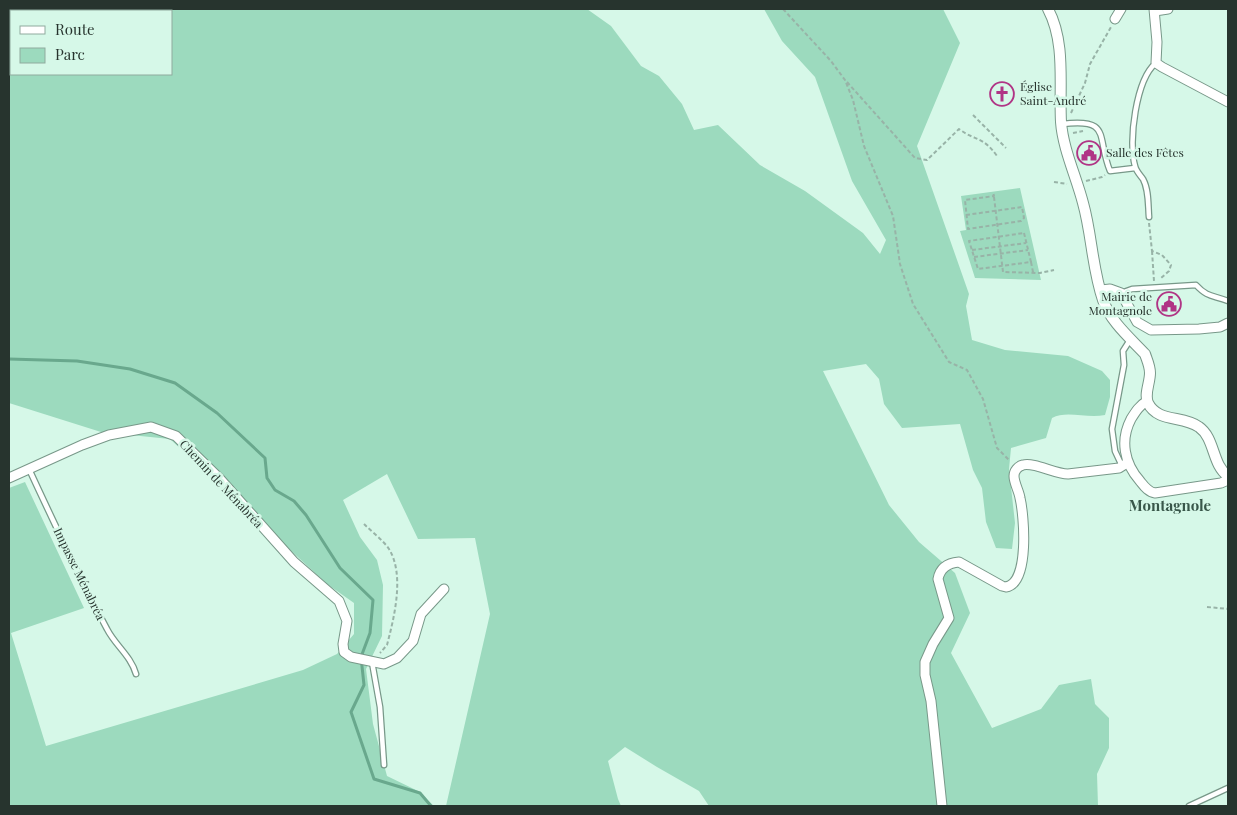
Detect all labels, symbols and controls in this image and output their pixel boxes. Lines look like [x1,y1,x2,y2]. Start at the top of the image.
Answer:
legend [10,10,172,75]
text: Route [55,19,95,39]
text: Parc [55,44,85,64]
place label: Église Saint-André [1020,78,1086,108]
church icon: Église Saint-André [989,81,1015,107]
public building icon: Salle des Fêtes [1076,140,1102,166]
place label: Salle des Fêtes [1106,144,1184,160]
place label: Mairie de Montagnole [1088,288,1152,318]
public building icon: Mairie de Montagnole [1156,291,1182,317]
street label: Chemin de Ménabréa [177,436,267,531]
district label: Montagnole [1129,495,1212,515]
street label: Impasse Ménabréa [51,525,109,622]

